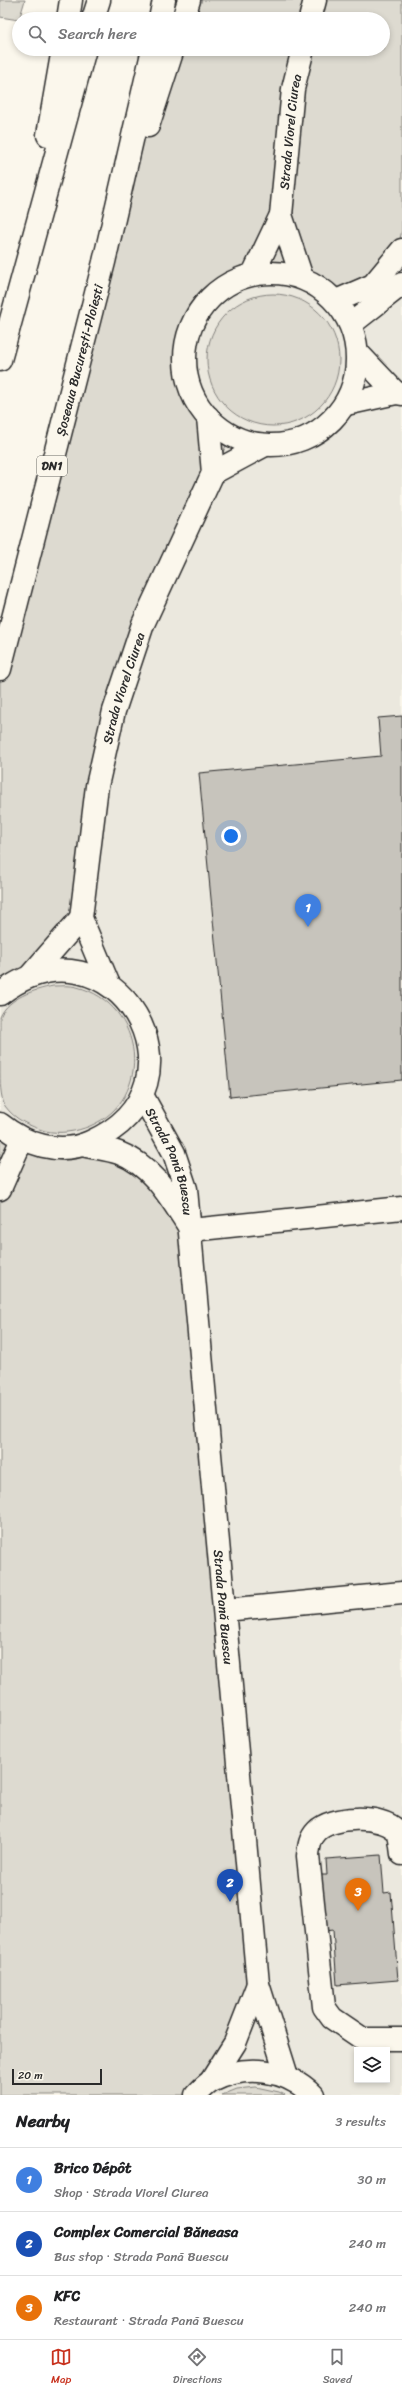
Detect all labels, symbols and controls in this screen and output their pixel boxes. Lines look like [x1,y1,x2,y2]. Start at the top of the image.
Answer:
search box [12,12,390,56]
text: Search here [58,21,137,47]
icon: search [26,23,48,45]
street label: Strada Viorel Ciurea [272,71,308,191]
street label: Șoseaua București-Ploiești [49,281,110,438]
road number: DN1 [37,456,67,476]
street label: Strada Viorel Ciurea [95,629,151,746]
your location [221,826,241,846]
pin: 1 [295,894,321,927]
street label: Strada Pană Buescu [139,1103,200,1216]
street label: Strada Pană Buescu [207,1549,241,1666]
pin: 2 [217,1869,243,1902]
pin: 3 [345,1878,371,1911]
map controls [354,2047,390,2083]
button: layers [354,2047,390,2083]
text: 20 m [18,2066,43,2085]
scale bar [12,2067,102,2086]
text: Nearby [16,2106,70,2136]
text: 3 results [335,2110,386,2133]
text: Brico Dépôt [54,2155,132,2181]
text: 1 [26,2168,32,2191]
text: 30 m [357,2168,386,2191]
text: Shop · Strada Viorel Ciurea [54,2181,209,2204]
text: Complex Comercial Băneasa [54,2219,238,2245]
text: 2 [25,2232,33,2255]
text: 240 m [349,2232,386,2255]
text: Bus stop · Strada Pană Buescu [54,2245,229,2268]
text: KFC [54,2283,80,2309]
text: 3 [25,2296,33,2319]
text: 240 m [349,2296,386,2319]
text: Restaurant · Strada Pană Buescu [54,2309,244,2332]
tab: Map [50,2346,72,2389]
tab: Directions [173,2346,222,2389]
tab: Saved [323,2346,352,2389]

